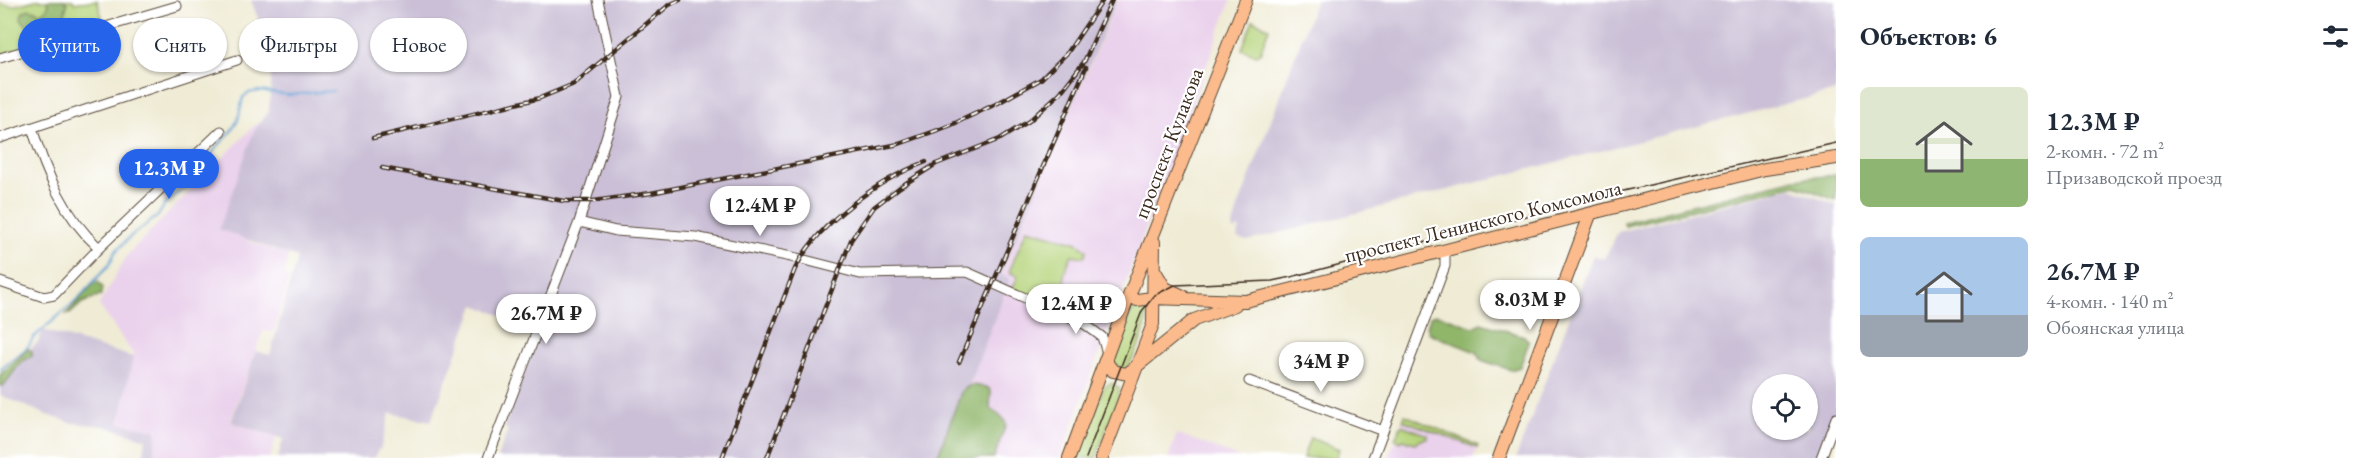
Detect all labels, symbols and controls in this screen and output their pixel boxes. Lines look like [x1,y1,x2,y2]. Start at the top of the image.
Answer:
chip: Купить [18,18,121,72]
chip: Снять [133,18,227,72]
chip: Фильтры [239,18,358,72]
chip: Новое [370,18,467,72]
text: Объектов: 6 [1860,19,1997,53]
icon: filters [2319,20,2352,53]
street label: проспект Кулакова [1127,63,1209,222]
text: 12.3M ₽ [2046,104,2140,138]
icon: home [1908,111,1980,183]
text: 2-комн. · 72 m² [2046,138,2164,164]
pin: 12.3M ₽ [114,149,224,200]
text: 12.3M ₽ [133,155,205,181]
text: Призаводской проезд [2046,164,2222,190]
street label: проспект Ленинского Комсомола [1342,173,1625,269]
pin: 12.4M ₽ [705,186,815,237]
text: 12.4M ₽ [724,192,796,218]
text: 26.7M ₽ [2046,254,2140,288]
icon: home [1908,261,1980,333]
pin: 8.03M ₽ [1475,280,1585,331]
pin: 12.4M ₽ [1021,284,1131,335]
text: 8.03M ₽ [1494,286,1566,312]
text: 4-комн. · 140 m² [2046,288,2174,314]
text: 12.4M ₽ [1040,290,1112,316]
pin: 26.7M ₽ [491,294,601,345]
text: 26.7M ₽ [510,300,582,326]
text: Обоянская улица [2046,314,2184,340]
pin: 34M ₽ [1279,342,1363,393]
text: 34M ₽ [1293,348,1349,374]
map controls [1752,374,1818,440]
button: locate [1752,374,1818,440]

